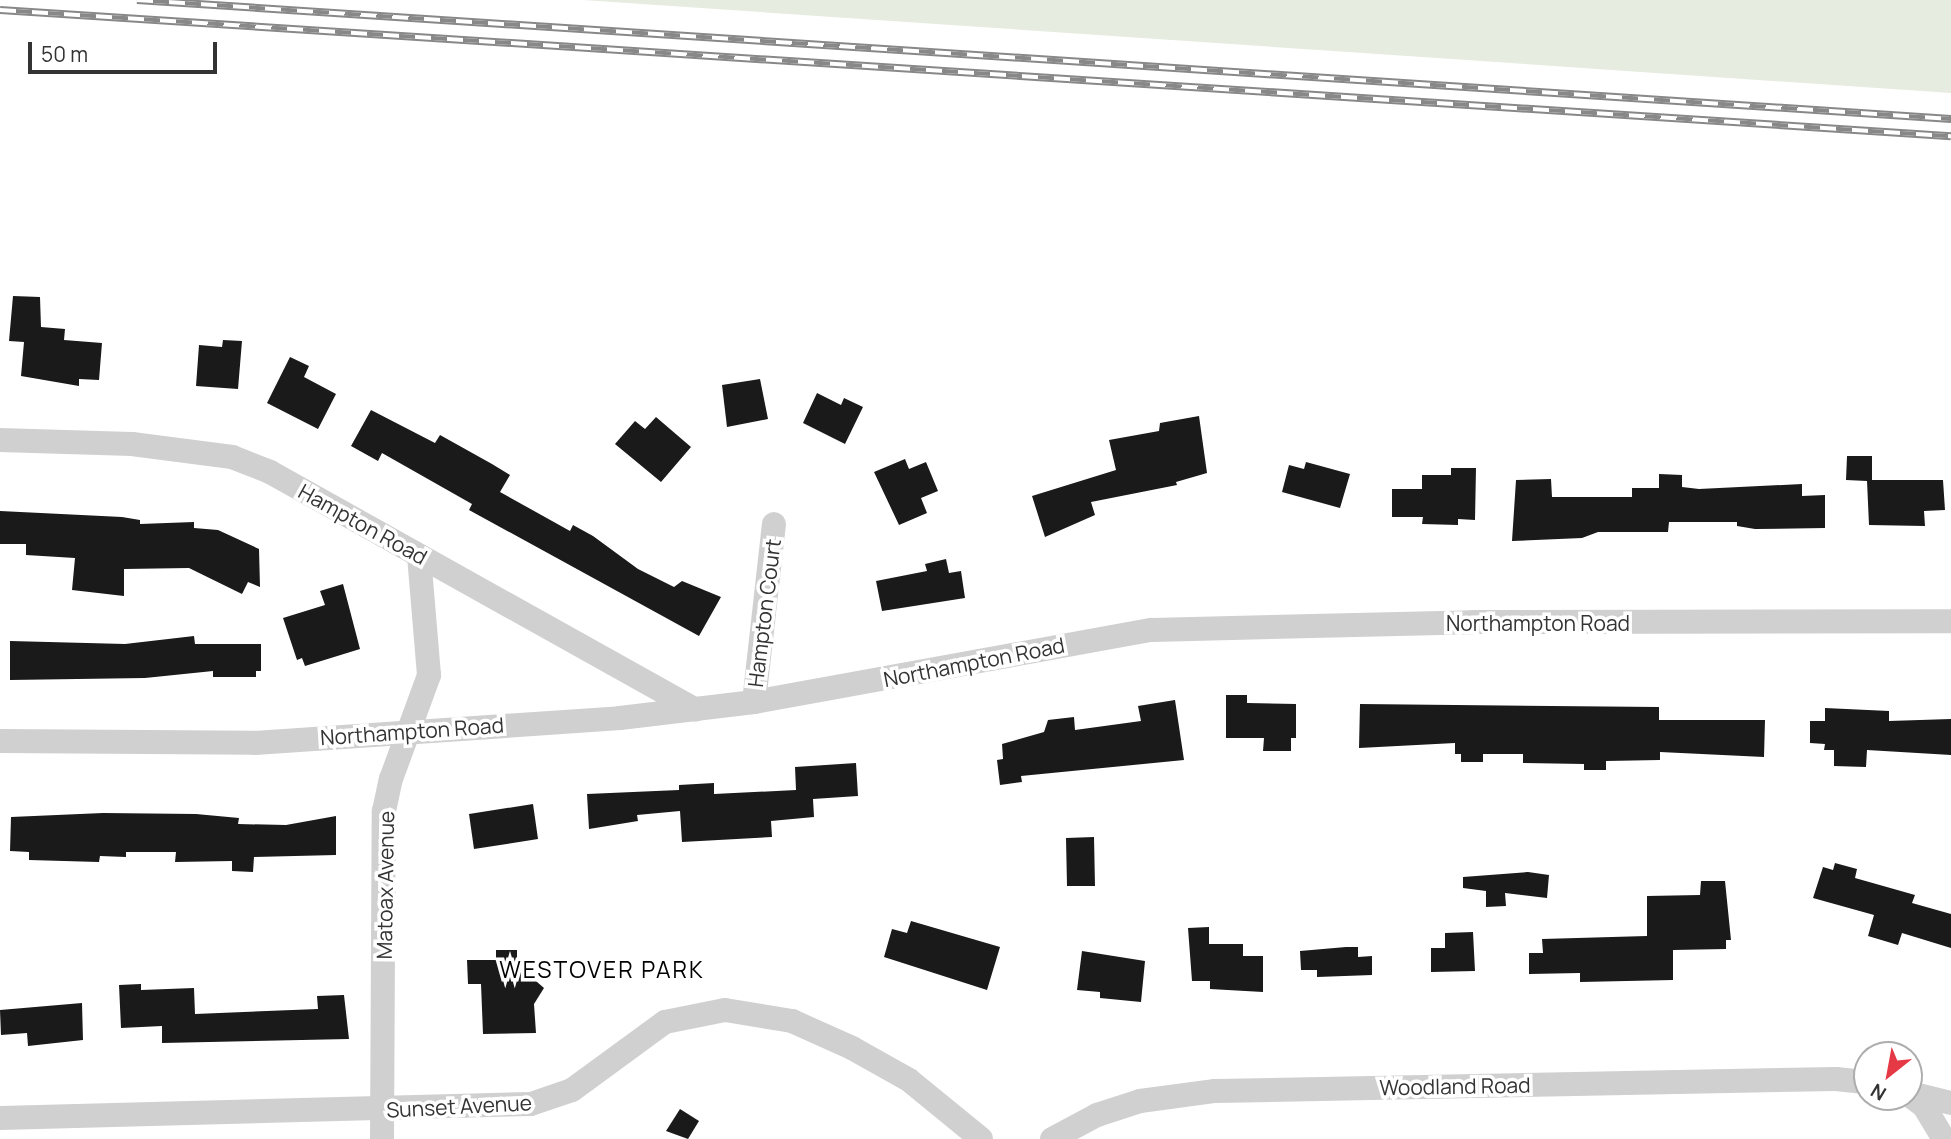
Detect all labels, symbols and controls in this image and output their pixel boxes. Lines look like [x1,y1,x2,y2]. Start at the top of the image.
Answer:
scale bar [32,28,220,72]
text: 50 m [41,40,88,68]
street label: Hampton Road [294,478,432,570]
street label: Hampton Court [742,537,786,689]
street label: Northampton Road [1446,610,1630,636]
street label: Northampton Road [881,632,1067,692]
street label: Northampton Road [319,712,505,750]
street label: Matoax Avenue [371,811,399,959]
district label: WESTOVER PARK [501,955,703,983]
north arrow [1853,1041,1923,1111]
street label: Woodland Road [1379,1072,1531,1100]
text: N [1866,1078,1891,1107]
street label: Sunset Avenue [386,1090,532,1122]

